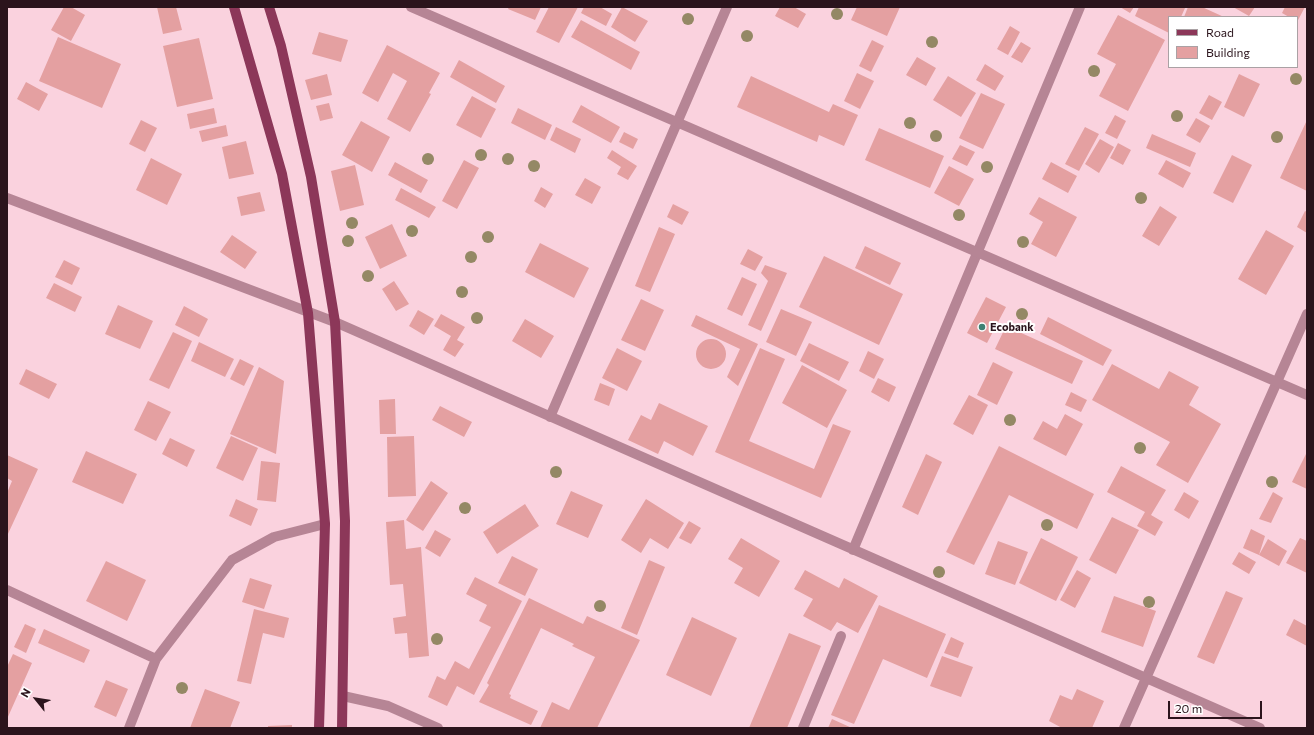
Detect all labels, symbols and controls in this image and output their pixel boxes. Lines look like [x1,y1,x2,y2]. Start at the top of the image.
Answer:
legend [1168,16,1298,68]
text: Road [1206,25,1234,39]
text: Building [1206,45,1250,59]
place label: Ecobank [990,320,1033,334]
marker: Ecobank [977,322,987,332]
north arrow [16,679,56,719]
text: N [17,686,33,700]
scale bar [1170,693,1264,719]
text: 20 m [1175,701,1202,715]

